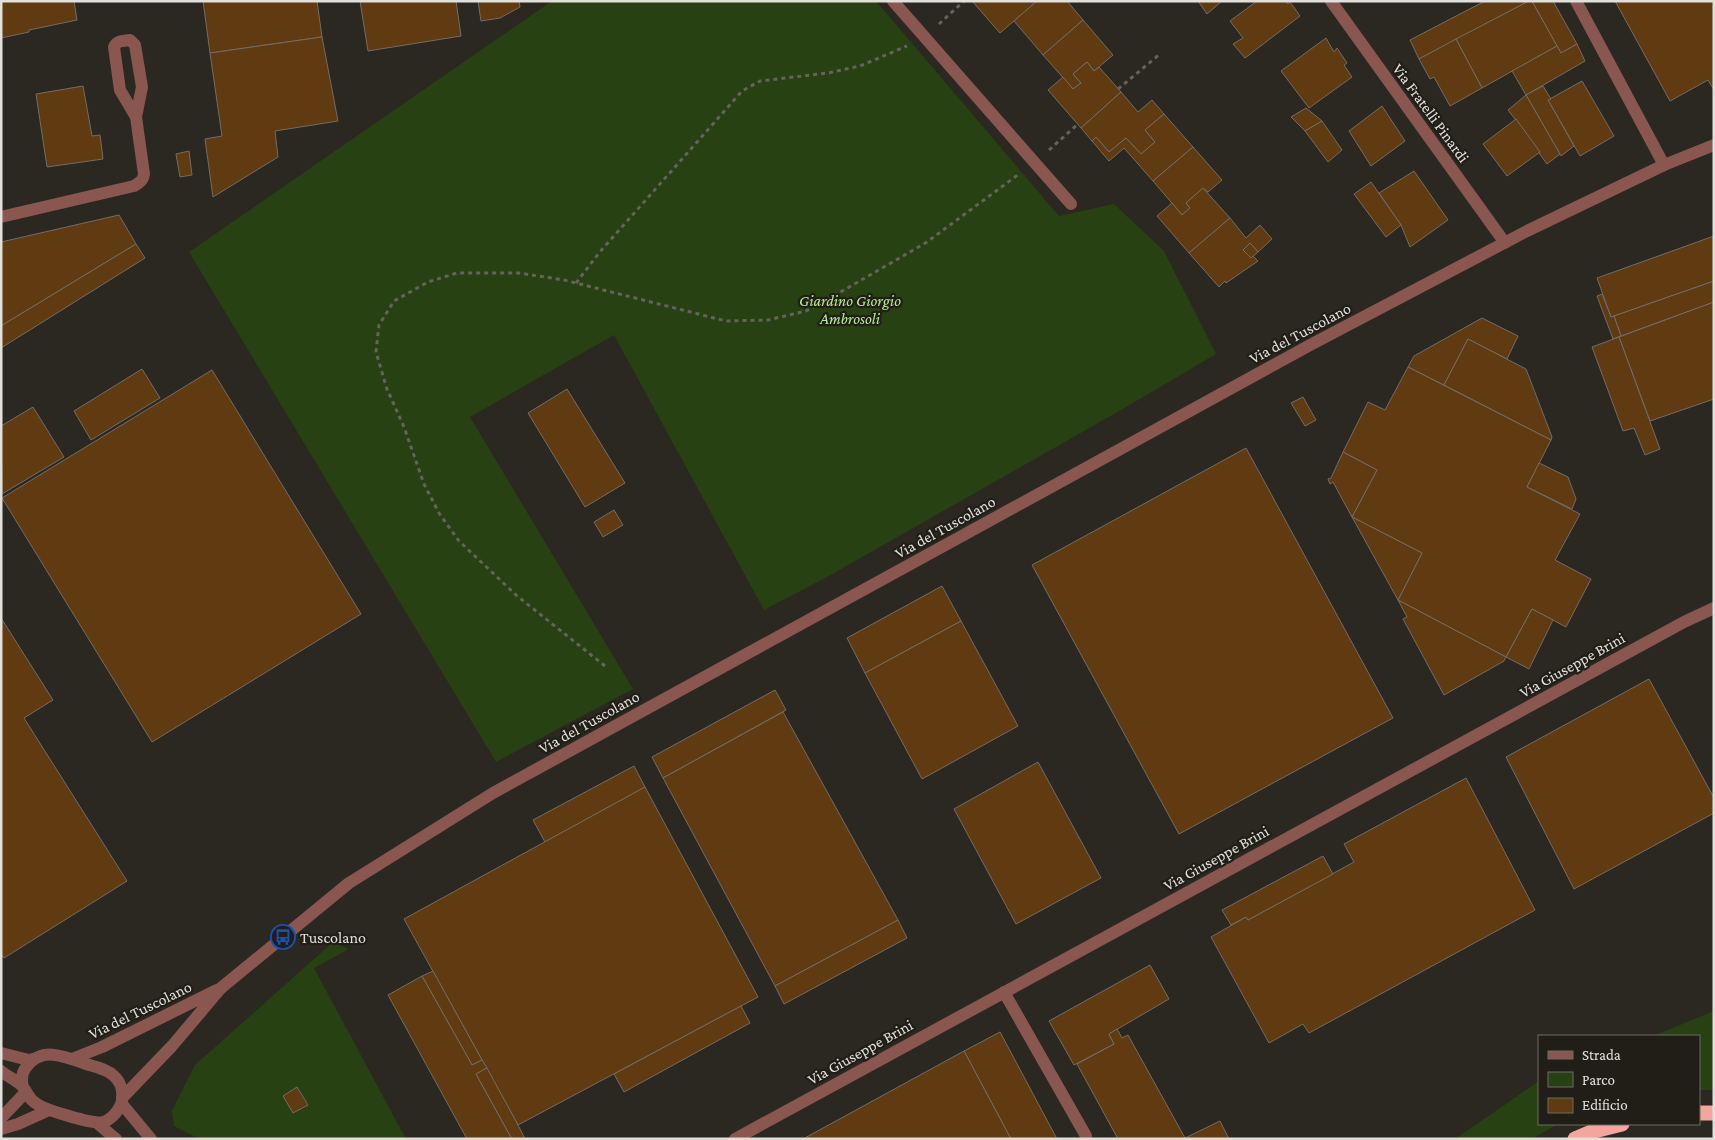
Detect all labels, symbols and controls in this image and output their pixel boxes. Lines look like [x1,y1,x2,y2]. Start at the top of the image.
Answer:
street label: Via Fratelli Pinardi [1389,60,1473,166]
park label: Giardino Giorgio Ambrosoli [799,292,901,327]
street label: Via del Tuscolano [1246,299,1354,367]
street label: Via del Tuscolano [892,492,998,562]
street label: Via Giuseppe Brini [1516,629,1628,702]
street label: Via del Tuscolano [536,687,642,757]
street label: Via Giuseppe Brini [1160,822,1272,895]
bus stop icon: Tuscolano [270,924,296,950]
place label: Tuscolano [300,929,366,946]
street label: Via del Tuscolano [86,978,194,1042]
street label: Via Giuseppe Brini [804,1016,916,1089]
legend [1538,1035,1700,1125]
text: Strada [1582,1047,1621,1063]
text: Parco [1582,1072,1615,1088]
text: Edificio [1582,1097,1628,1113]

